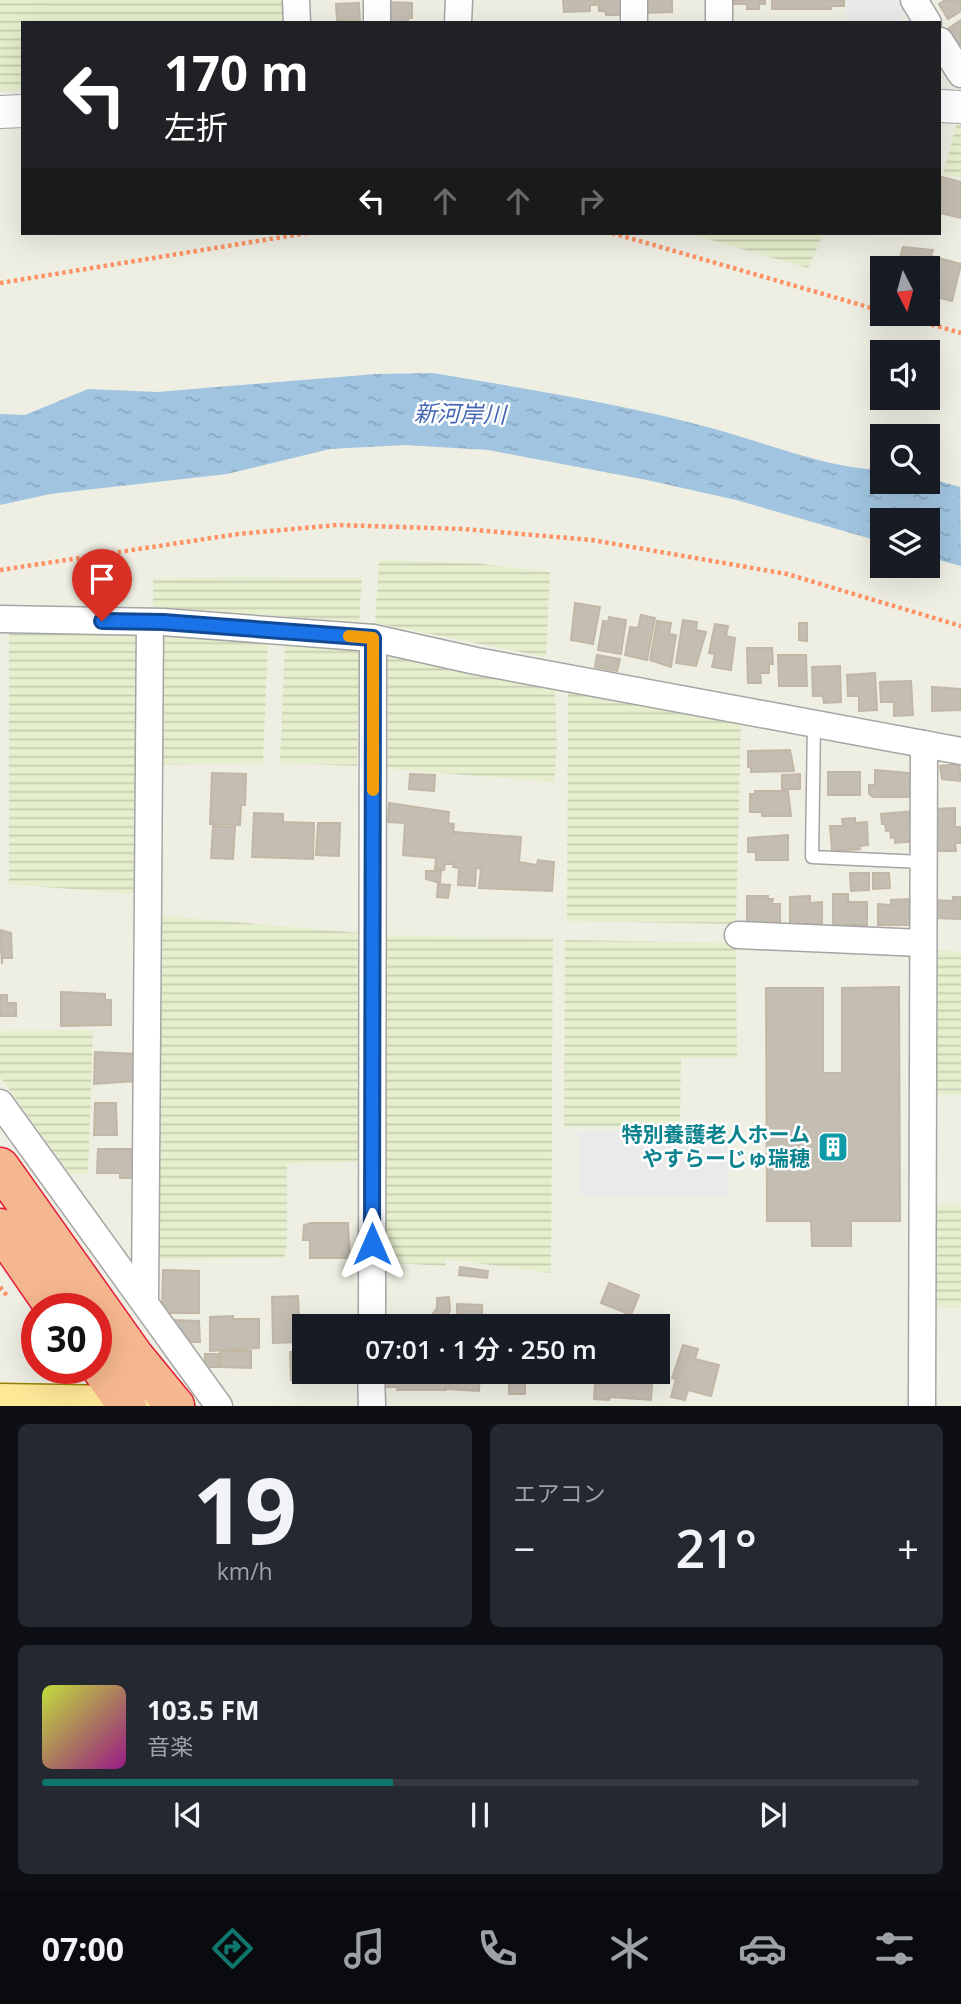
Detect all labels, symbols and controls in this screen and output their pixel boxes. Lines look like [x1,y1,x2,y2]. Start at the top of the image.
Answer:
text: 170 m [164,39,309,105]
icon: left [49,49,140,140]
text: 左折 [164,105,228,148]
icon: left [353,182,391,220]
icon: ahead [426,182,464,220]
icon: ahead [499,182,537,220]
icon: right [572,182,610,220]
north arrow [870,256,940,326]
map controls [870,256,940,578]
button: sound [870,340,940,410]
water label: 新河岸川 [414,396,509,430]
button: search [870,424,940,494]
button: layers [870,508,940,578]
pin [72,549,132,621]
icon: arrive [83,560,121,598]
place label: 特別養護老人ホーム やすらーじゅ瑞穂 [622,1120,810,1172]
building icon: 特別養護老人ホーム やすらーじゅ瑞穂 [816,1130,850,1164]
position arrow [335,1207,409,1281]
speed limit sign: 30 [21,1293,112,1384]
text: 07:01 · 1 分 · 250 m [365,1331,597,1367]
text: 19 [193,1447,297,1571]
text: エアコン [514,1477,606,1509]
text: 21° [675,1512,757,1583]
text: − [514,1522,535,1574]
text: + [897,1522,919,1574]
text: km/h [217,1555,273,1587]
text: 103.5 FM [147,1692,259,1728]
text: 音楽 [147,1730,193,1762]
icon: previous [169,1796,207,1834]
icon: pause [461,1796,499,1834]
icon: next [754,1796,792,1834]
icon: directions [208,1924,257,1973]
icon: music [340,1924,389,1973]
icon: phone [473,1924,522,1973]
icon: climate [605,1924,654,1973]
icon: car [738,1924,787,1973]
icon: filters [870,1924,919,1973]
text: 07:00 [42,1927,124,1970]

